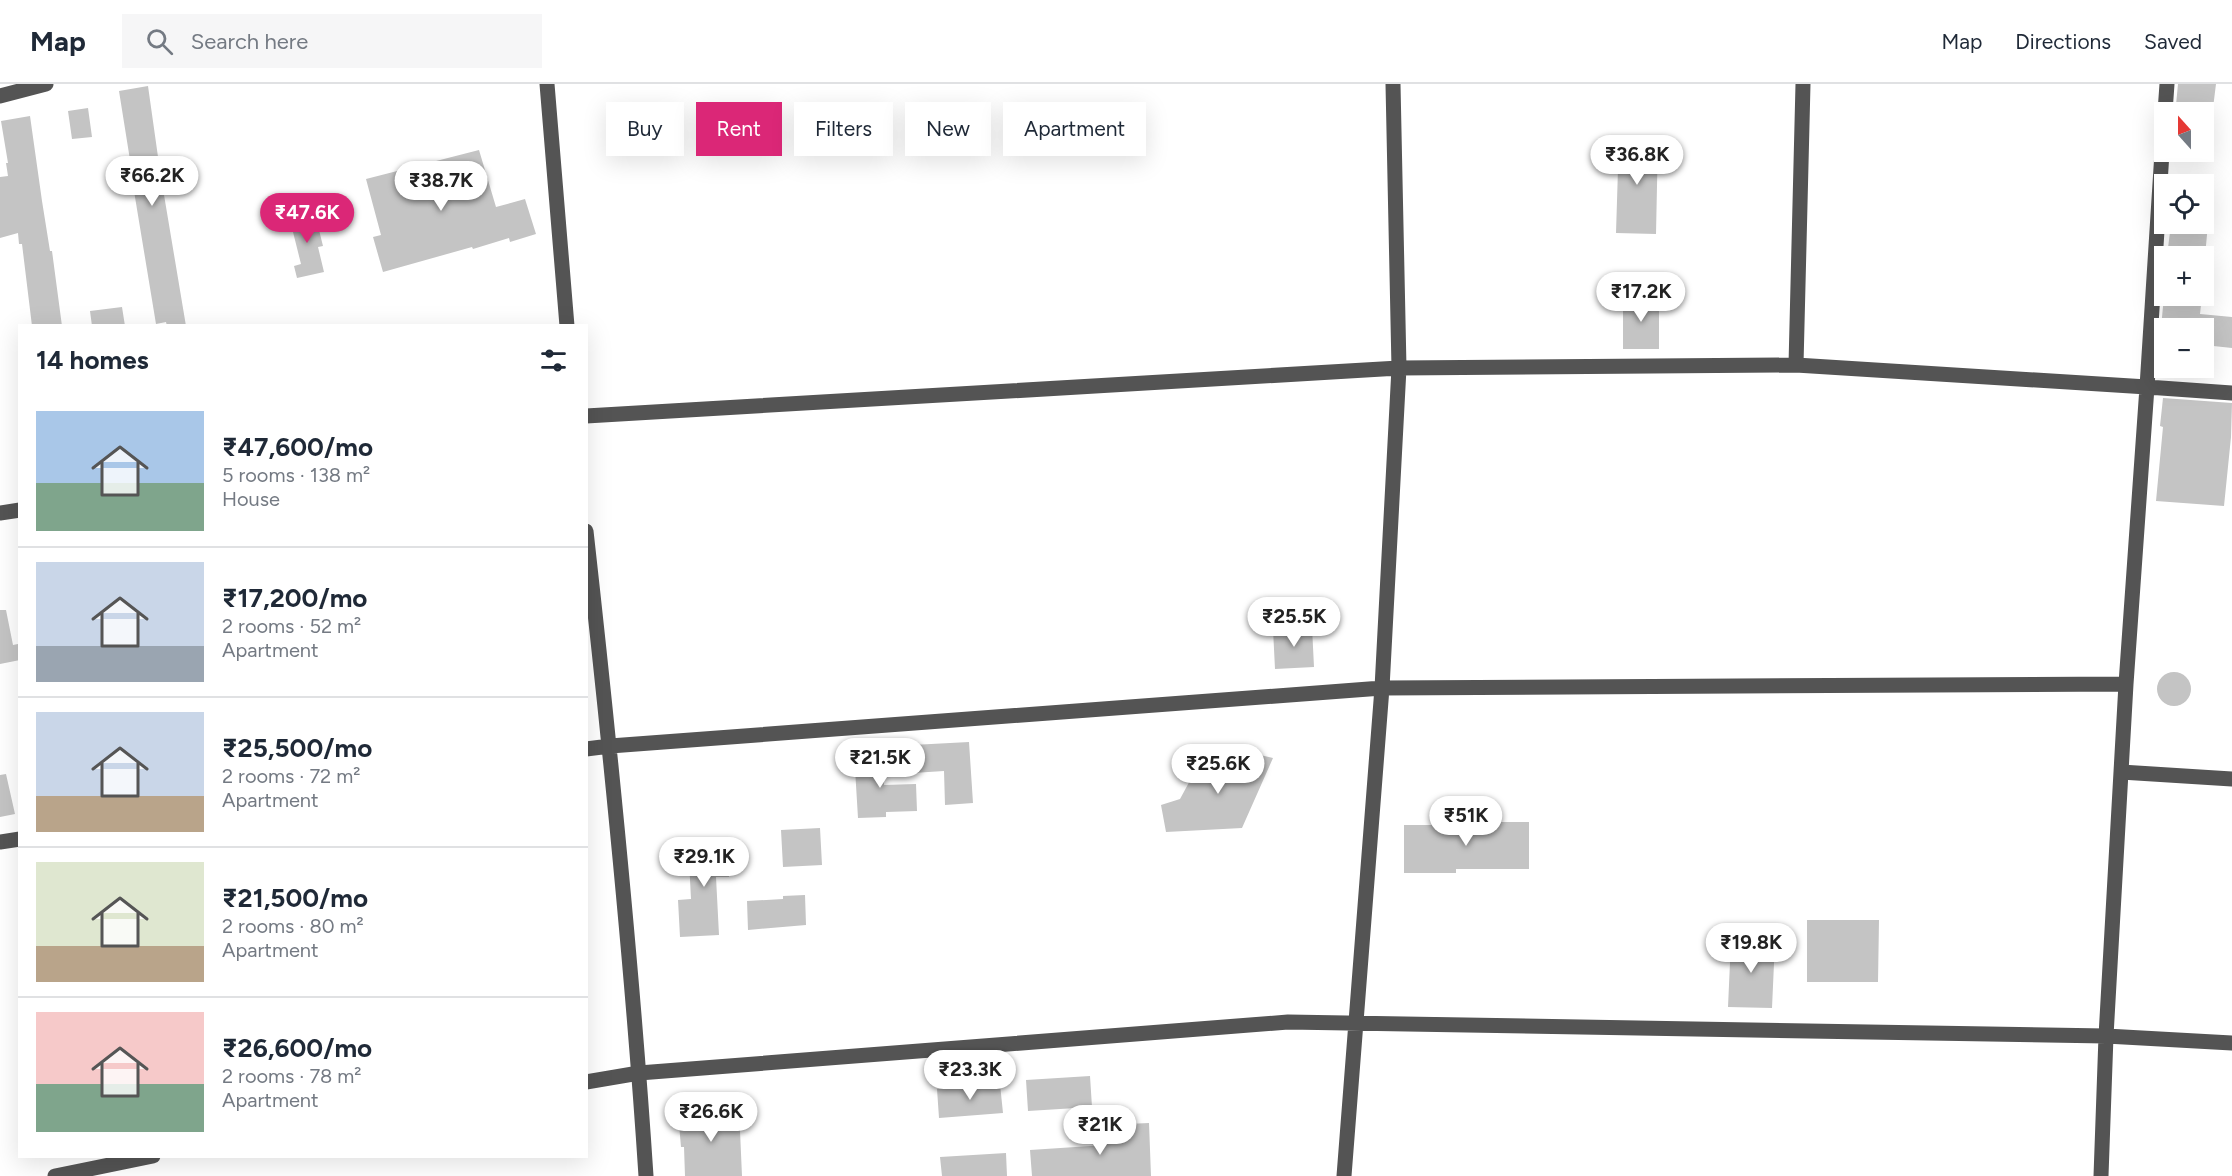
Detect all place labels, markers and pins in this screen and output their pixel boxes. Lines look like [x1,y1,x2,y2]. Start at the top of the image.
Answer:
pin: ₹36.8K [1588,135,1686,186]
pin: ₹66.2K [103,156,201,207]
pin: ₹38.7K [392,161,490,212]
pin: ₹47.6K [258,193,356,244]
pin: ₹17.2K [1592,272,1690,323]
pin: ₹25.5K [1245,597,1343,648]
pin: ₹21.5K [831,738,929,789]
pin: ₹25.6K [1169,744,1267,795]
pin: ₹51K [1430,796,1502,847]
pin: ₹29.1K [655,837,753,888]
pin: ₹19.8K [1702,923,1800,974]
pin: ₹23.3K [921,1050,1019,1101]
pin: ₹26.6K [662,1092,760,1143]
pin: ₹21K [1064,1105,1136,1156]

